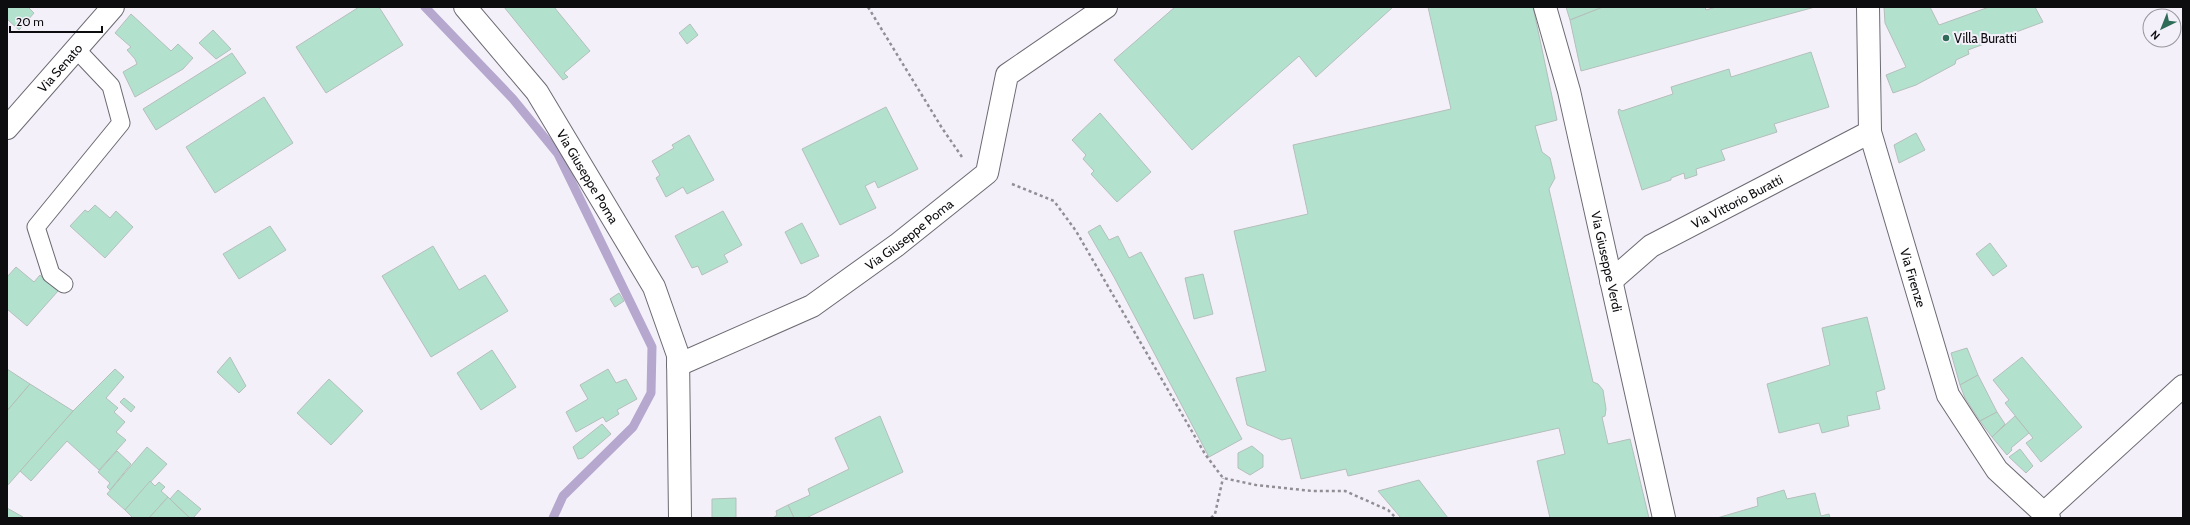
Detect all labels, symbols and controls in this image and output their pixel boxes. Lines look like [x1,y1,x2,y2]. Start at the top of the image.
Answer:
scale bar [10,8,102,34]
north arrow [2142,8,2182,48]
text: 20 m [16,14,44,29]
text: N [2148,28,2163,43]
place label: Villa Buratti [1954,30,2017,46]
marker: Villa Buratti [1941,33,1951,43]
street label: Via Senato [34,40,85,96]
street label: Via Giuseppe Poma [553,127,622,227]
street label: Via Vittorio Buratti [1688,171,1785,232]
street label: Via Giuseppe Poma [862,195,957,273]
street label: Via Giuseppe Verdi [1588,210,1626,313]
street label: Via Firenze [1897,246,1930,309]

